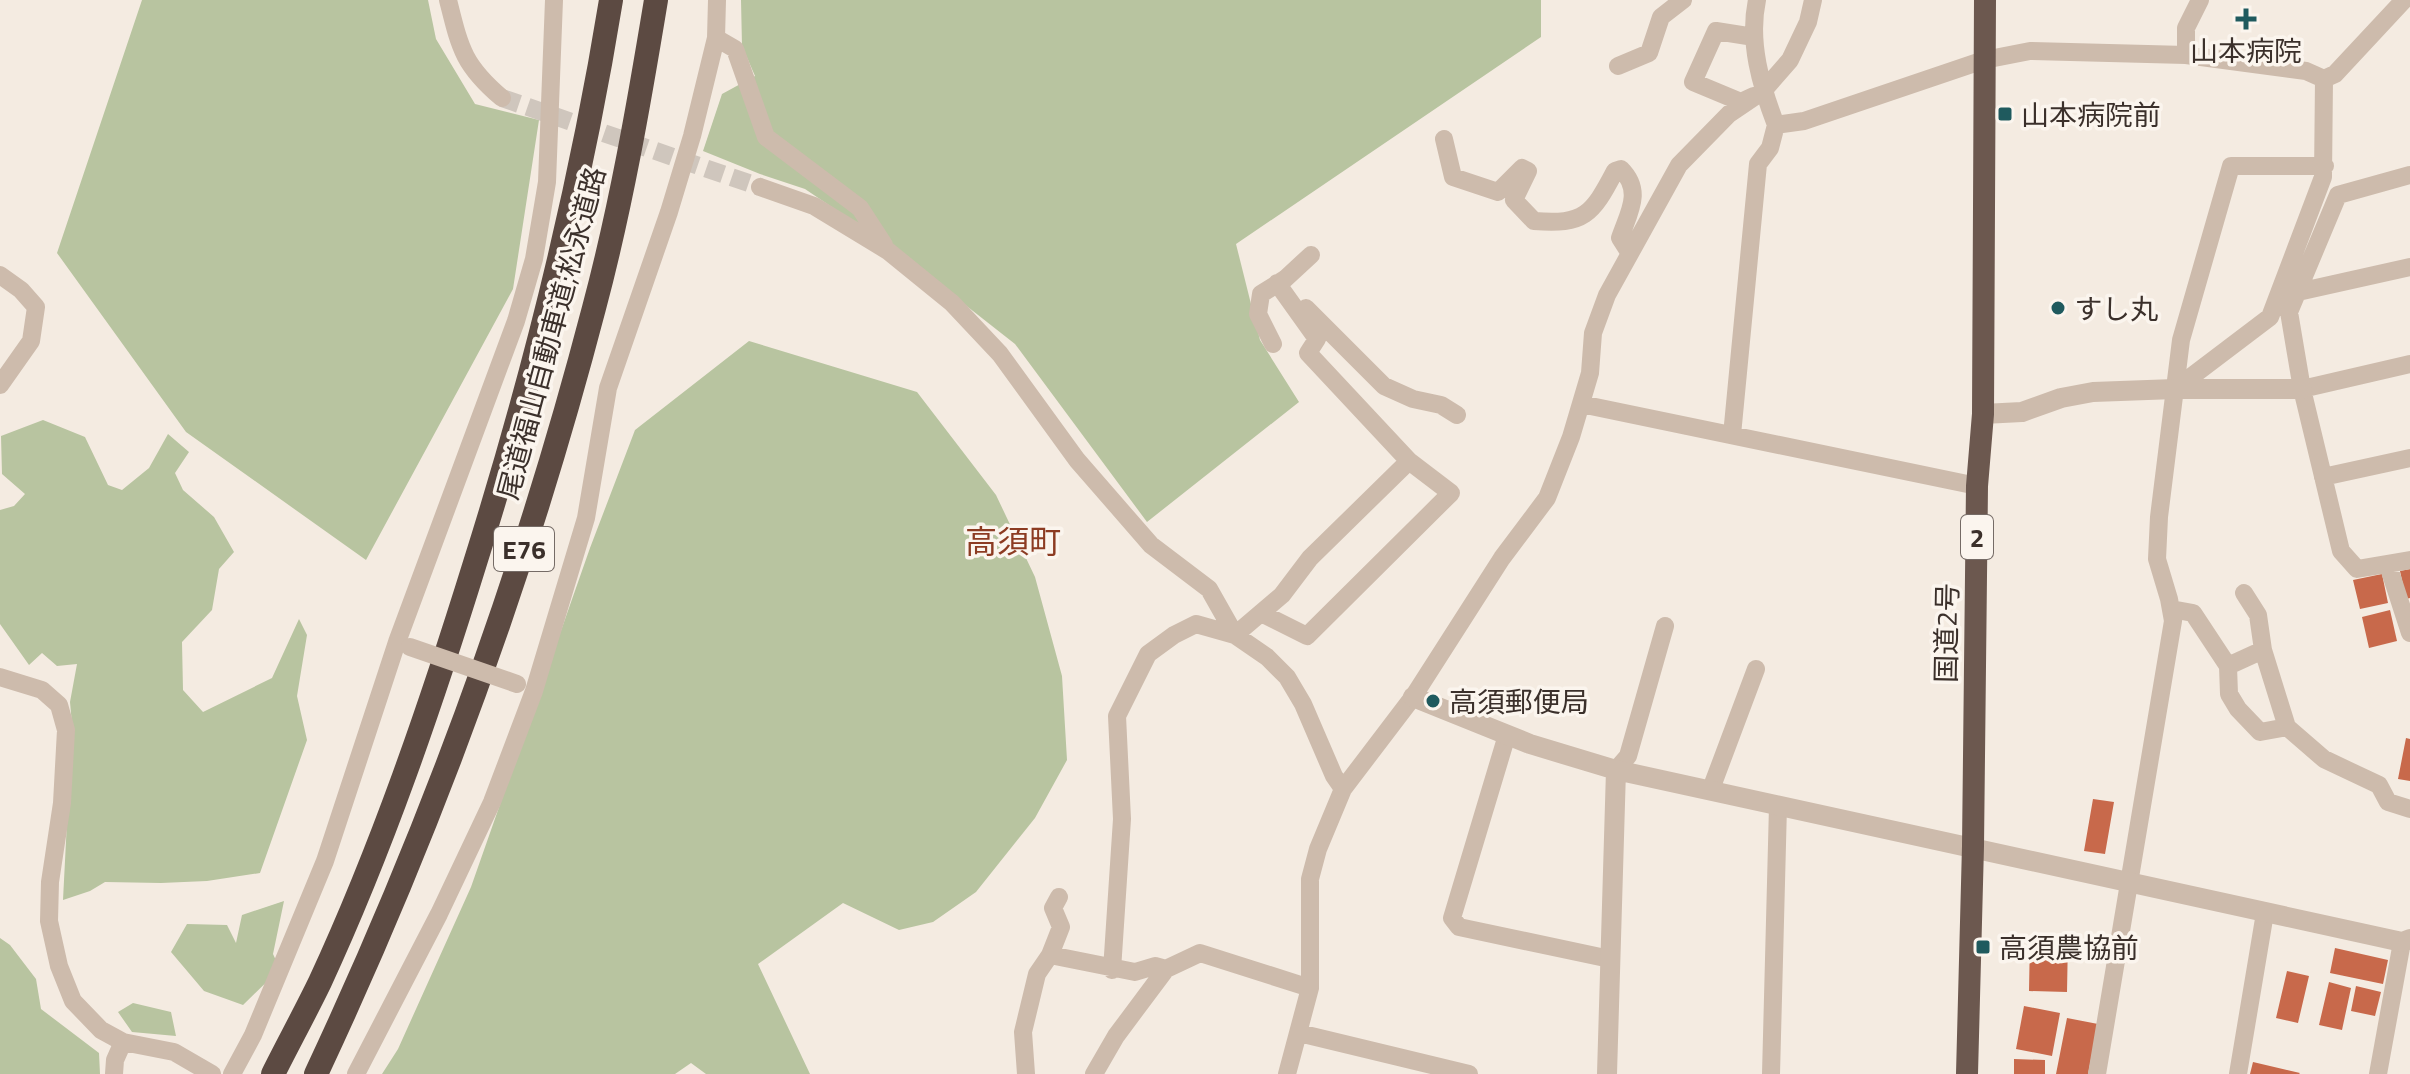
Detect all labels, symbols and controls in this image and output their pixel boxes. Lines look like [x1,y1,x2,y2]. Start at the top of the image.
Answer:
marker: 山本病院 [2235,8,2257,30]
place label: 山本病院 [2190,29,2302,72]
place label: 山本病院前 [2021,93,2161,136]
marker: 山本病院前 [1996,105,2014,123]
street label: 尾道福山自動車道;松永道路 [486,162,616,504]
place label: すし丸 [2074,287,2158,330]
marker: すし丸 [2049,299,2067,317]
road number: 2 [1961,515,1993,559]
district label: 高須町 [965,517,1061,565]
road number: E76 [494,527,554,571]
street label: 国道2号 [1924,583,1968,683]
place label: 高須郵便局 [1449,680,1589,723]
marker: 高須郵便局 [1424,692,1442,710]
place label: 高須農協前 [1999,926,2139,969]
marker: 高須農協前 [1974,938,1992,956]

